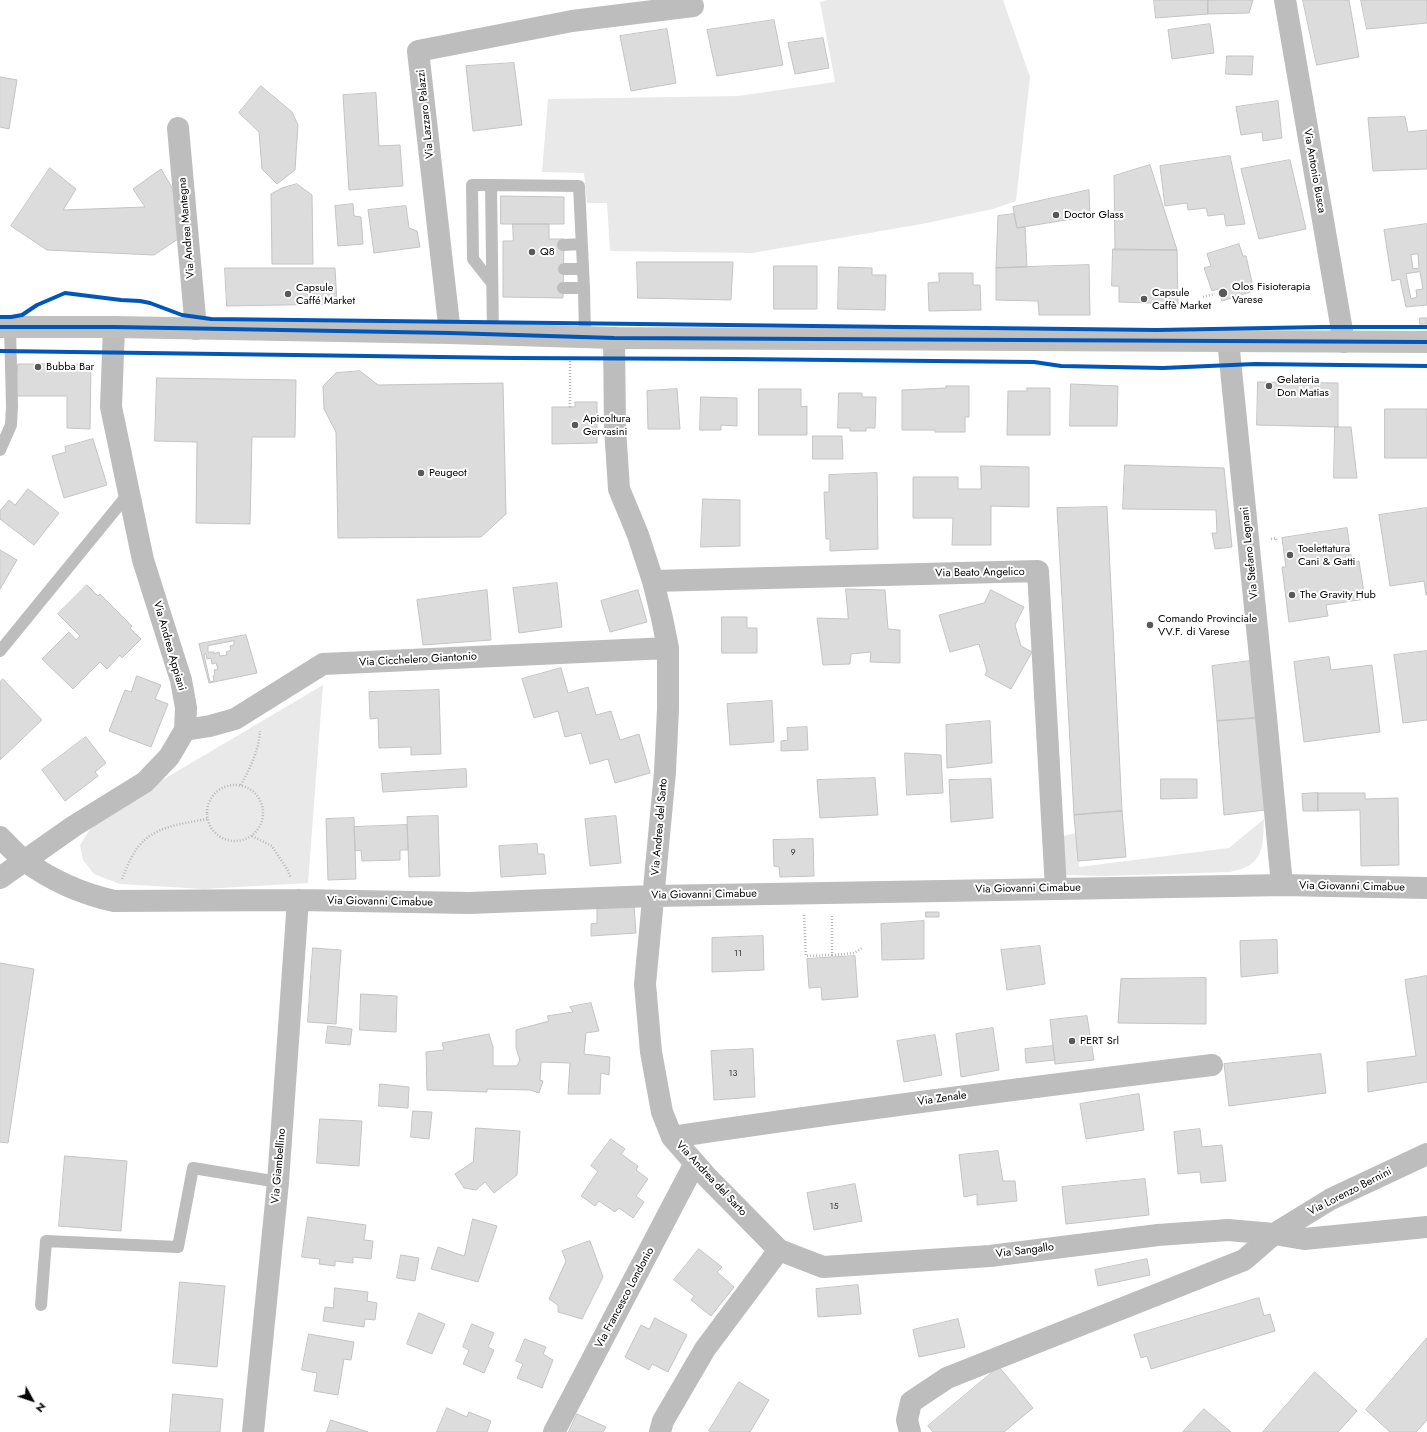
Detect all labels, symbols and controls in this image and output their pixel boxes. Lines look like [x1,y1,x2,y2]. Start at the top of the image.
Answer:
street label: Via Lazzaro Palazzi [415,69,437,159]
street label: Via Antonio Busca [1300,128,1328,214]
street label: Via Andrea Mantegna [176,177,198,279]
place label: Doctor Glass [1064,208,1124,222]
marker: Doctor Glass [1051,210,1061,220]
place label: Q8 [540,245,555,259]
marker: Q8 [527,247,537,257]
place label: Olos Fisioterapia Varese [1232,280,1310,306]
place label: Capsule Caffé Market [296,281,355,307]
place label: Capsule Caffè Market [1152,286,1211,312]
marker: Olos Fisioterapia Varese [1217,287,1229,299]
marker: Capsule Caffé Market [283,289,293,299]
marker: Capsule Caffè Market [1139,294,1149,304]
place label: Bubba Bar [46,360,94,374]
marker: Bubba Bar [33,362,43,372]
place label: Gelateria Don Matias [1277,373,1329,399]
marker: Gelateria Don Matias [1264,381,1274,391]
place label: Apicoltura Gervasini [583,412,631,438]
marker: Apicoltura Gervasini [570,420,580,430]
place label: Peugeot [429,466,467,480]
marker: Peugeot [416,468,426,478]
street label: Via Stefano Legnani [1239,506,1261,600]
place label: Toelettatura Cani & Gatti [1298,542,1355,568]
marker: Toelettatura Cani & Gatti [1285,550,1295,560]
street label: Via Beato Angelico [935,566,1025,580]
place label: The Gravity Hub [1300,588,1376,602]
marker: The Gravity Hub [1287,590,1297,600]
street label: Via Andrea Appiani [150,600,188,692]
place label: Comando Provinciale VV.F. di Varese [1158,612,1257,638]
marker: Comando Provinciale VV.F. di Varese [1145,620,1155,630]
street label: Via Cicchelero Giantonio [359,650,477,670]
street label: Via Andrea del Sarto [649,778,671,876]
house number: 9 [790,848,796,858]
street label: Via Giovanni Cimabue [1299,879,1405,895]
street label: Via Giovanni Cimabue [975,881,1081,897]
street label: Via Giovanni Cimabue [651,887,757,903]
street label: Via Giovanni Cimabue [327,894,433,910]
house number: 11 [734,949,742,959]
place label: PERT Srl [1080,1034,1119,1048]
marker: PERT Srl [1067,1036,1077,1046]
house number: 13 [729,1069,737,1079]
street label: Via Zenale [917,1089,967,1109]
street label: Via Giambellino [269,1128,289,1204]
street label: Via Andrea del Sarto [673,1139,749,1219]
street label: Via Lorenzo Bernini [1306,1165,1394,1219]
house number: 15 [829,1202,839,1212]
street label: Via Sangallo [995,1241,1055,1261]
street label: Via Francesco Londonio [593,1245,657,1351]
north arrow [12,1380,52,1420]
text: N [32,1399,50,1416]

